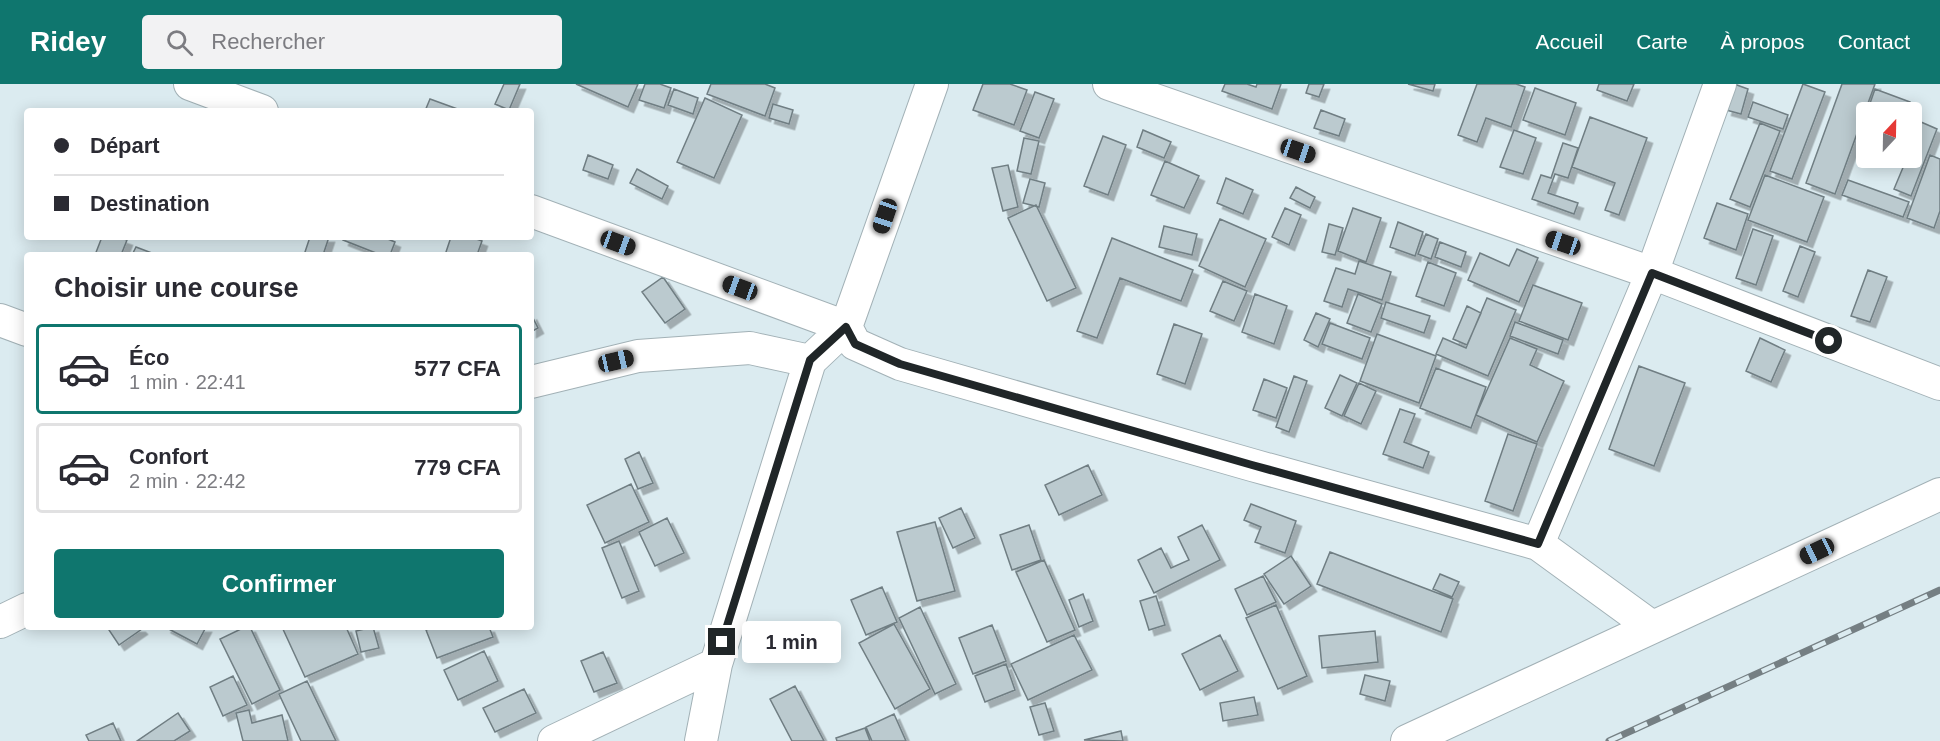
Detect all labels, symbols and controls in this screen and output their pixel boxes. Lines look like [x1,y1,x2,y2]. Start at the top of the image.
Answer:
search box [142,15,562,69]
text: Ridey [30,26,106,57]
icon: search [163,26,196,59]
text: Rechercher [211,29,325,54]
text: Accueil [1536,30,1603,53]
text: Carte [1636,30,1688,53]
text: À propos [1721,30,1805,53]
text: Contact [1838,30,1910,53]
north arrow [1856,102,1922,168]
map controls [1856,102,1922,168]
text: Départ [90,133,160,158]
car [1278,137,1318,165]
text: Destination [90,191,210,216]
car [871,196,899,236]
car [598,228,638,258]
car [1543,229,1583,257]
text: Choisir une course [54,273,299,303]
car [720,273,760,303]
route start [1815,327,1842,354]
icon: car [57,342,111,396]
text: Éco [129,345,169,370]
car [596,348,636,374]
text: 577 CFA [414,356,501,381]
text: 1 min · 22:41 [129,371,246,393]
icon: car [57,441,111,495]
text: Confort [129,444,208,469]
text: 779 CFA [414,455,501,480]
text: 2 min · 22:42 [129,470,246,492]
car [1797,535,1837,567]
button: Confirmer [54,549,504,618]
callout: 1 min [743,621,842,663]
route end [708,628,735,655]
text: 1 min [765,631,818,653]

